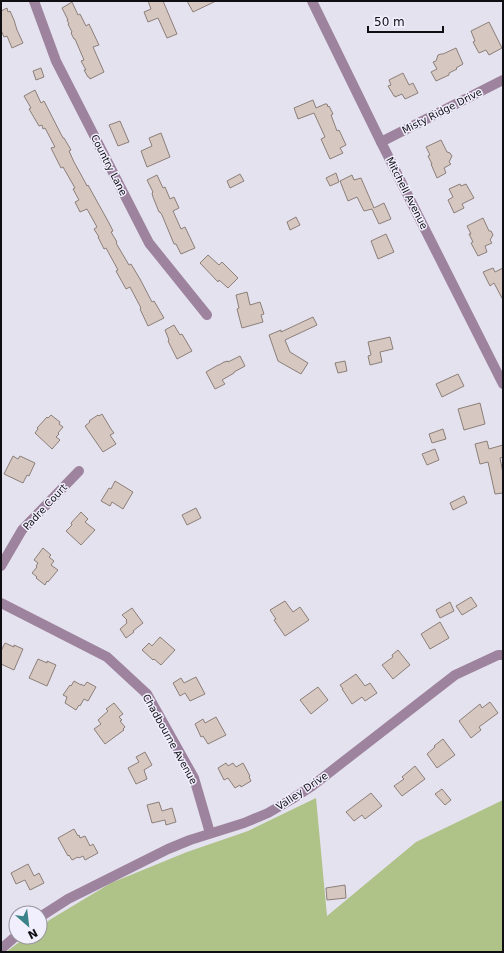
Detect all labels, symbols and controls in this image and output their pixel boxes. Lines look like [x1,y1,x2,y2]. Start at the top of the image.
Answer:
scale bar [368,8,443,34]
text: 50 m [374,15,405,29]
street label: Misty Ridge Drive [400,86,484,136]
street label: Country Lane [89,133,129,197]
street label: Mitchell Avenue [384,155,430,231]
street label: Padre Court [21,482,69,532]
street label: Chadbourne Avenue [141,692,199,786]
street label: Valley Drive [274,770,330,812]
north arrow [8,905,48,945]
text: N [25,925,40,941]

